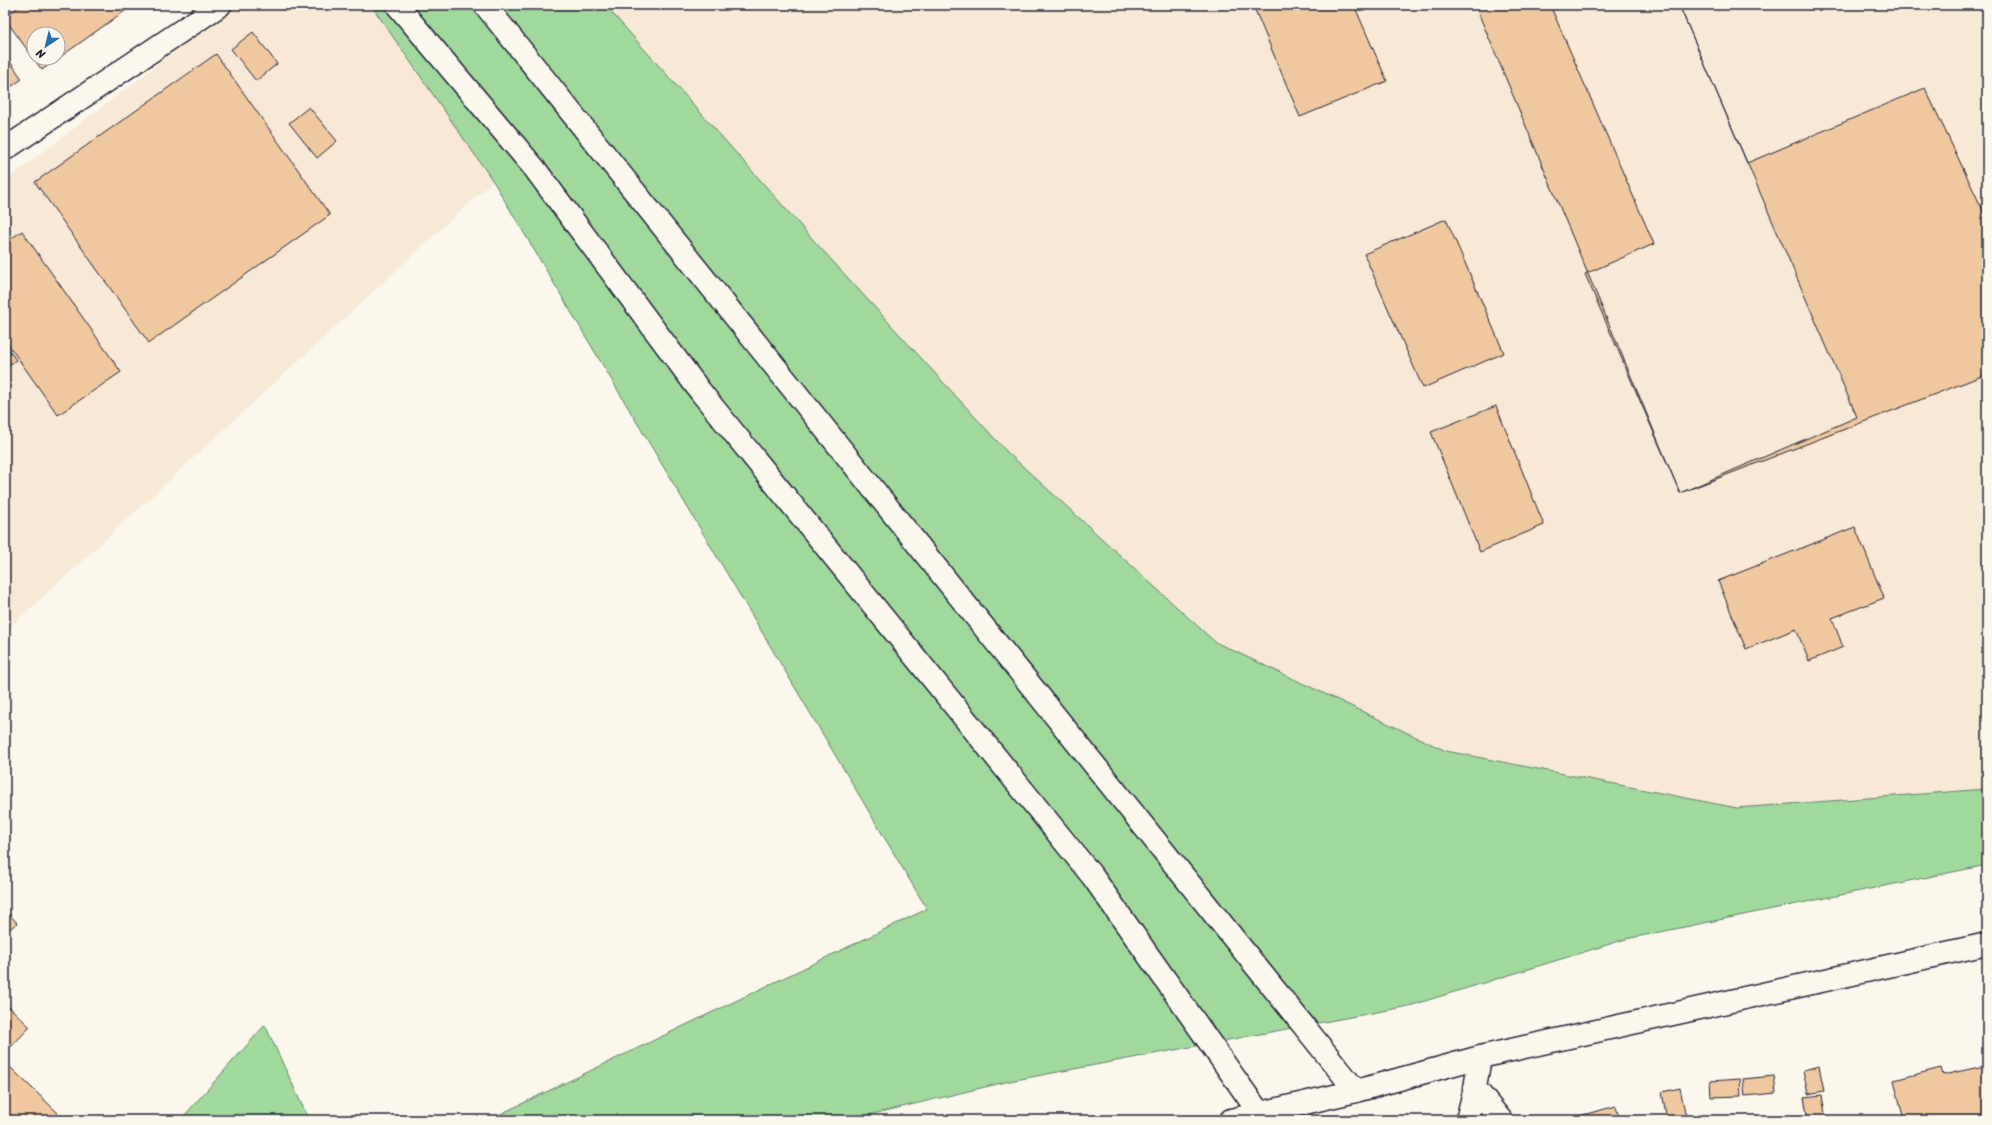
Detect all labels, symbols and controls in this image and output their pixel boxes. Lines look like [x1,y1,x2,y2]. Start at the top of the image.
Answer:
north arrow [26,26,66,66]
text: N [32,44,50,64]

